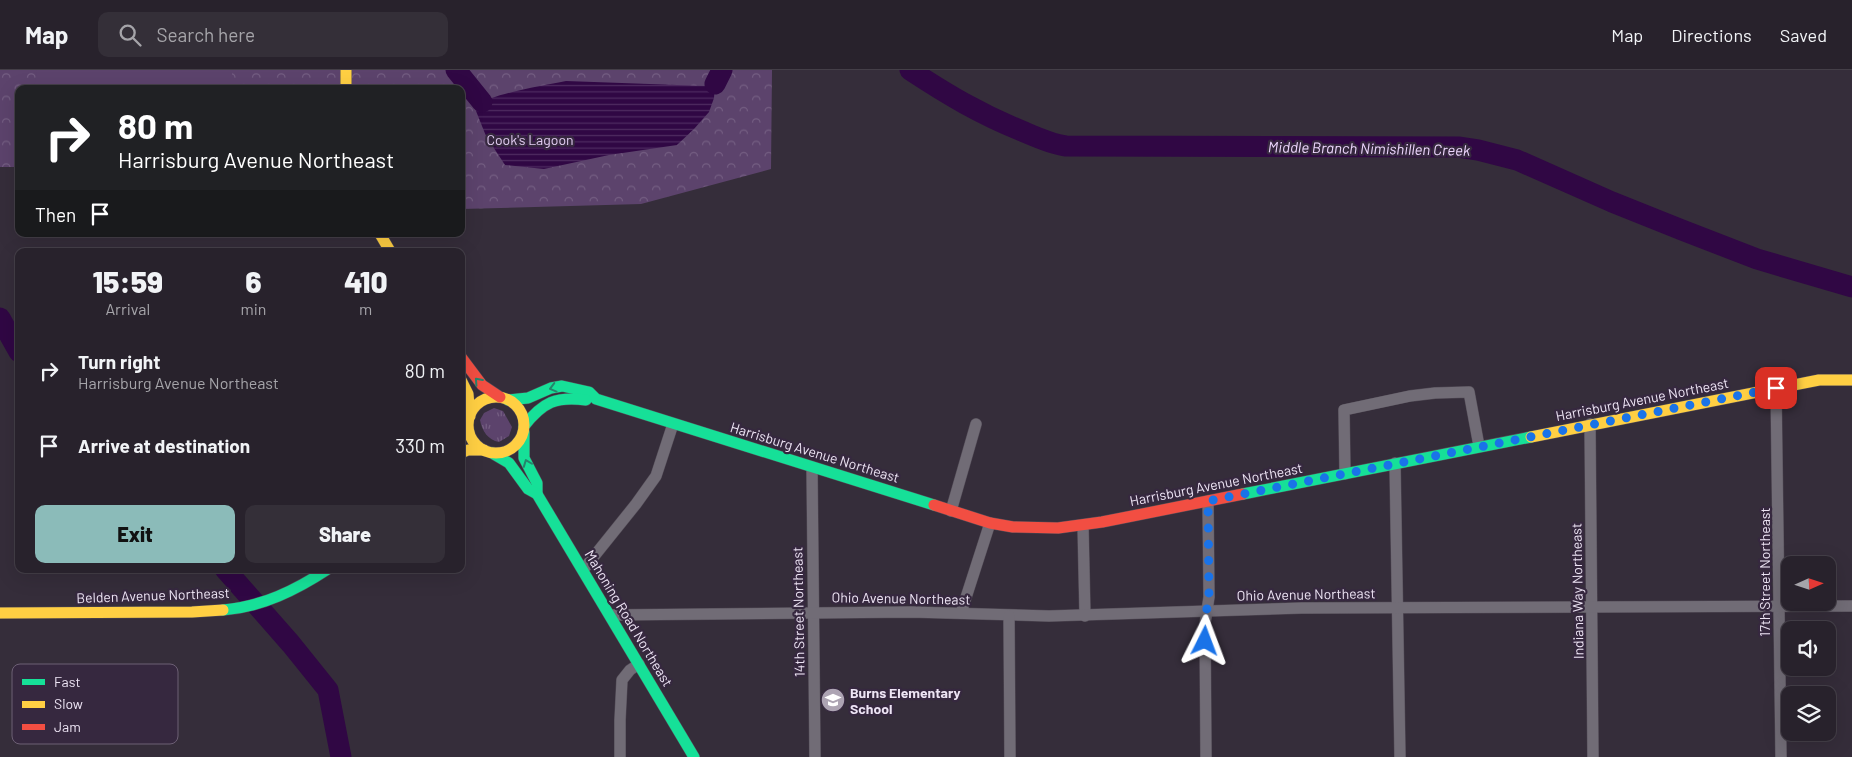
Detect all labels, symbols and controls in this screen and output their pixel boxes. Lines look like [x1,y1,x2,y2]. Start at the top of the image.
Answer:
search box [98,12,448,57]
text: Map [25,20,68,49]
icon: search [116,21,144,49]
text: Search here [156,23,255,46]
text: Map [1611,24,1643,46]
text: Directions [1671,24,1752,46]
text: Saved [1780,24,1827,46]
text: 80 m [118,104,193,146]
icon: right [35,105,100,170]
park label: Cook's Lagoon [486,131,574,148]
water label: Middle Branch Nimishillen Creek [1268,137,1471,159]
text: Harrisburg Avenue Northeast [118,146,394,172]
icon: arrive [86,200,114,228]
text: Then [35,203,76,226]
text: 15:59 [92,263,163,299]
text: 6 [245,263,262,299]
text: 410 [344,263,388,299]
text: Arrival [105,299,150,318]
text: min [241,299,267,318]
text: m [359,299,372,318]
text: Turn right [78,350,160,373]
icon: right [35,357,63,385]
text: 80 m [405,359,445,382]
pin [1755,367,1797,409]
text: Harrisburg Avenue Northeast [78,373,279,392]
street label: Harrisburg Avenue Northeast [1554,374,1730,424]
icon: arrive [1762,374,1790,402]
one-way arrow [474,377,483,386]
one-way arrow [548,382,557,393]
street label: Harrisburg Avenue Northeast [728,418,902,486]
icon: arrive [35,432,63,460]
text: Arrive at destination [78,434,250,457]
text: 330 m [395,434,445,457]
one-way arrow [523,459,533,468]
street label: Harrisburg Avenue Northeast [1128,459,1304,509]
button: Exit [35,505,235,563]
button: Share [245,505,445,563]
street label: 17th Street Northeast [1756,507,1773,637]
street label: Indiana Way Northeast [1567,523,1587,659]
street label: Mahoning Road Northeast [581,547,677,689]
street label: 14th Street Northeast [788,547,808,677]
north arrow [1781,556,1836,611]
map controls [1781,556,1836,741]
street label: Belden Avenue Northeast [76,584,230,606]
street label: Ohio Avenue Northeast [1236,584,1376,604]
street label: Ohio Avenue Northeast [831,588,971,608]
position arrow [1178,614,1230,666]
button: sound [1781,621,1836,676]
legend [12,664,178,744]
text: Fast [54,673,80,690]
place label: Burns Elementary School [850,684,961,717]
button: layers [1781,686,1836,741]
school or university icon: Burns Elementary School [820,687,846,713]
text: Slow [54,695,83,712]
text: Jam [54,718,81,735]

